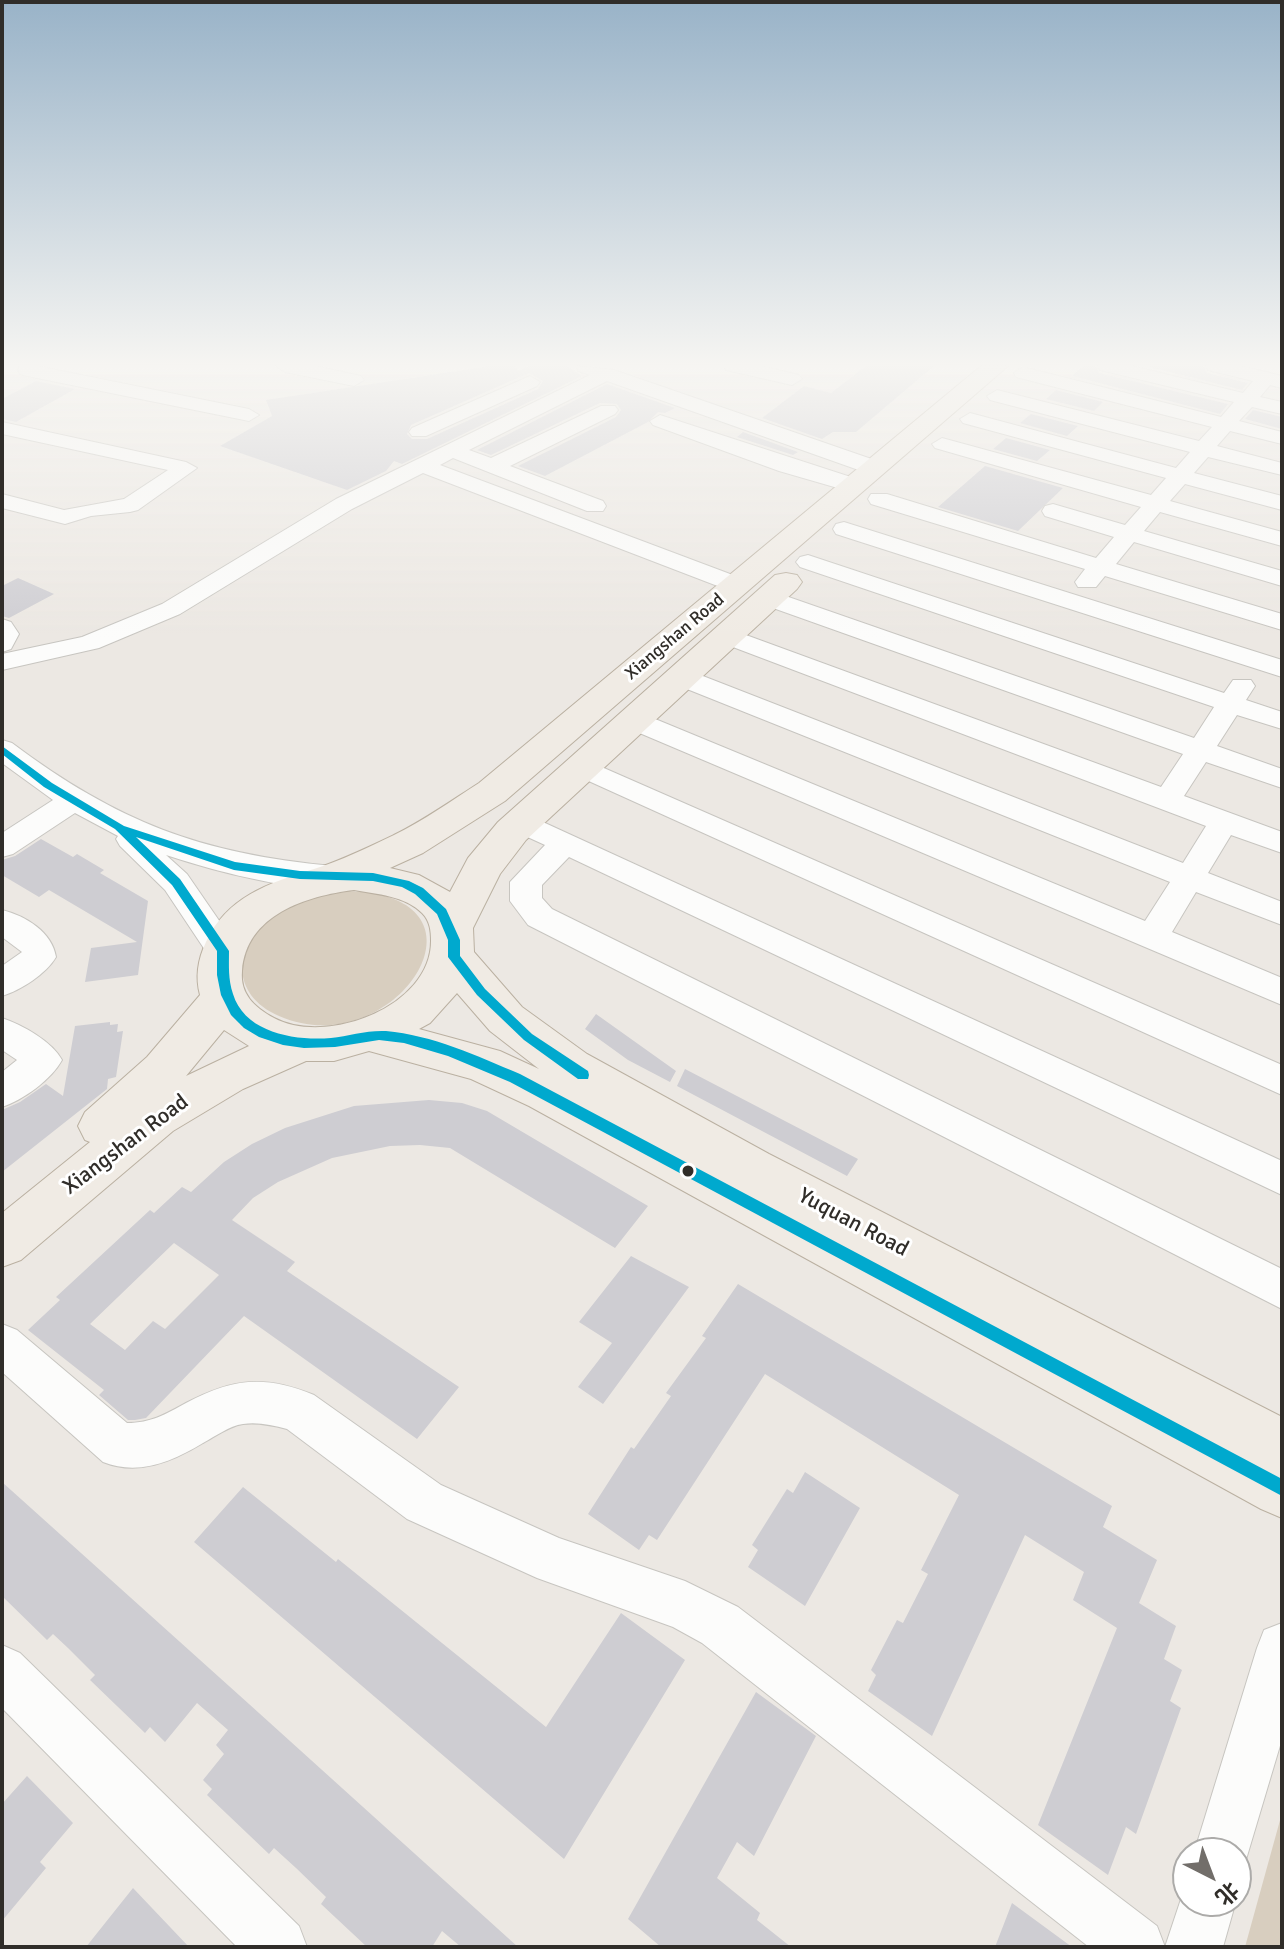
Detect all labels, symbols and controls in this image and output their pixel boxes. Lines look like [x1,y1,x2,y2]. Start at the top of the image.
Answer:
street label: Xiangshan Road [621,589,729,685]
street label: Xiangshan Road [58,1089,194,1201]
unlabelled marker [680,1163,696,1179]
street label: Yuquan Road [793,1183,913,1263]
north arrow [1172,1837,1252,1917]
text: 北 [1210,1876,1244,1911]

